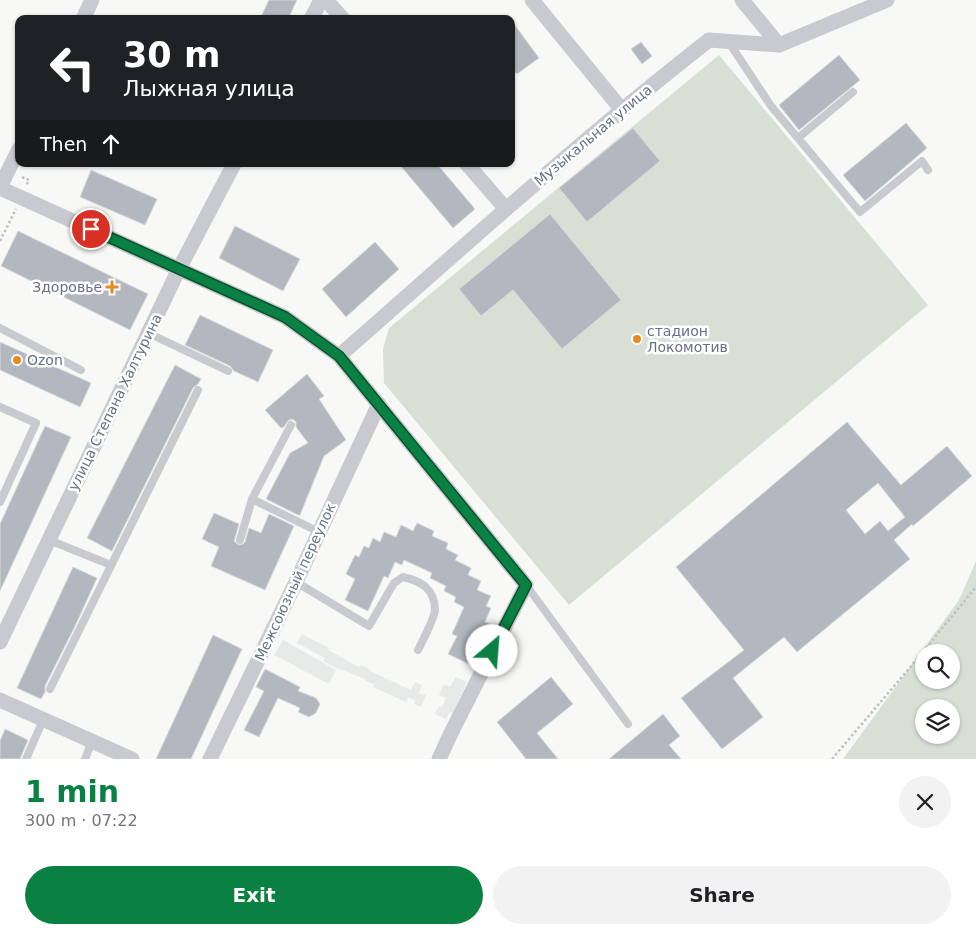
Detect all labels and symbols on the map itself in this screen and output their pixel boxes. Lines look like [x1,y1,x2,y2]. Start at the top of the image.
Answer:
street label: Музыкальная улица [531,81,655,189]
pin [70,208,112,250]
place label: Здоровье [32,279,102,295]
marker: Здоровье [106,281,118,293]
street label: улица Степана Халтурина [65,311,165,493]
place label: стадион Локомотив [647,323,728,355]
marker: стадион Локомотив [631,333,643,345]
place label: Ozon [27,352,63,368]
marker: Ozon [11,354,23,366]
street label: Межсоюзный переулок [251,501,339,663]
position arrow [465,624,517,676]

